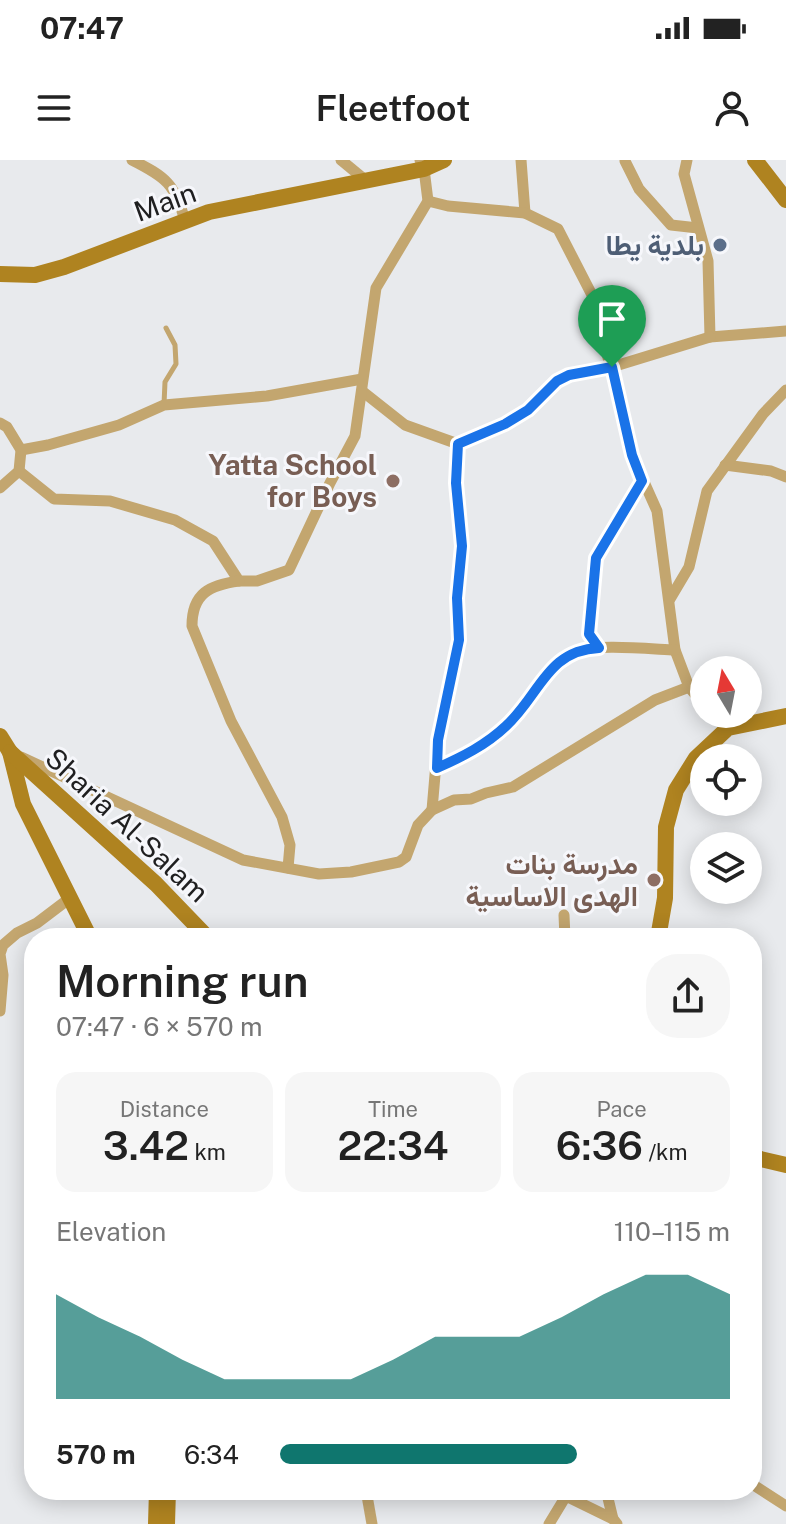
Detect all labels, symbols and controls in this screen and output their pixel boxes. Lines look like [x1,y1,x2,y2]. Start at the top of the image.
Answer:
text: 07:47 [40,10,124,46]
icon: menu [32,86,76,130]
icon: person [710,86,754,130]
text: Fleetfoot [315,87,471,129]
street label: Main [129,175,200,228]
place label: بلدية يطا [606,228,704,262]
marker: بلدية يطا [711,236,729,254]
pin [578,285,646,367]
icon: arrive [590,297,634,341]
place label: Yatta School for Boys [208,448,377,513]
marker: Yatta School for Boys [384,472,402,490]
north arrow [690,656,762,728]
map controls [690,656,762,904]
street label: Sharia Al-Salam [39,741,216,908]
button: locate [690,744,762,816]
button: layers [690,832,762,904]
place label: مدرسة بنات الهدى الاساسية [465,847,638,914]
marker: مدرسة بنات الهدى الاساسية [645,871,663,889]
button: share [646,954,730,1038]
text: Morning run [56,955,309,1007]
text: 07:47 · 6 × 570 m [56,1011,262,1042]
text: Distance [120,1096,209,1122]
text: Time [368,1096,418,1122]
text: Pace [597,1096,647,1122]
text: 3.42 [103,1122,189,1169]
text: 22:34 [338,1122,448,1169]
text: 6:36 [556,1122,643,1169]
text: km [189,1139,226,1165]
text: /km [643,1139,687,1165]
text: Elevation [56,1216,166,1247]
text: 110–115 m [614,1216,730,1247]
text: 570 m [56,1439,136,1470]
text: 6:34 [184,1439,239,1470]

